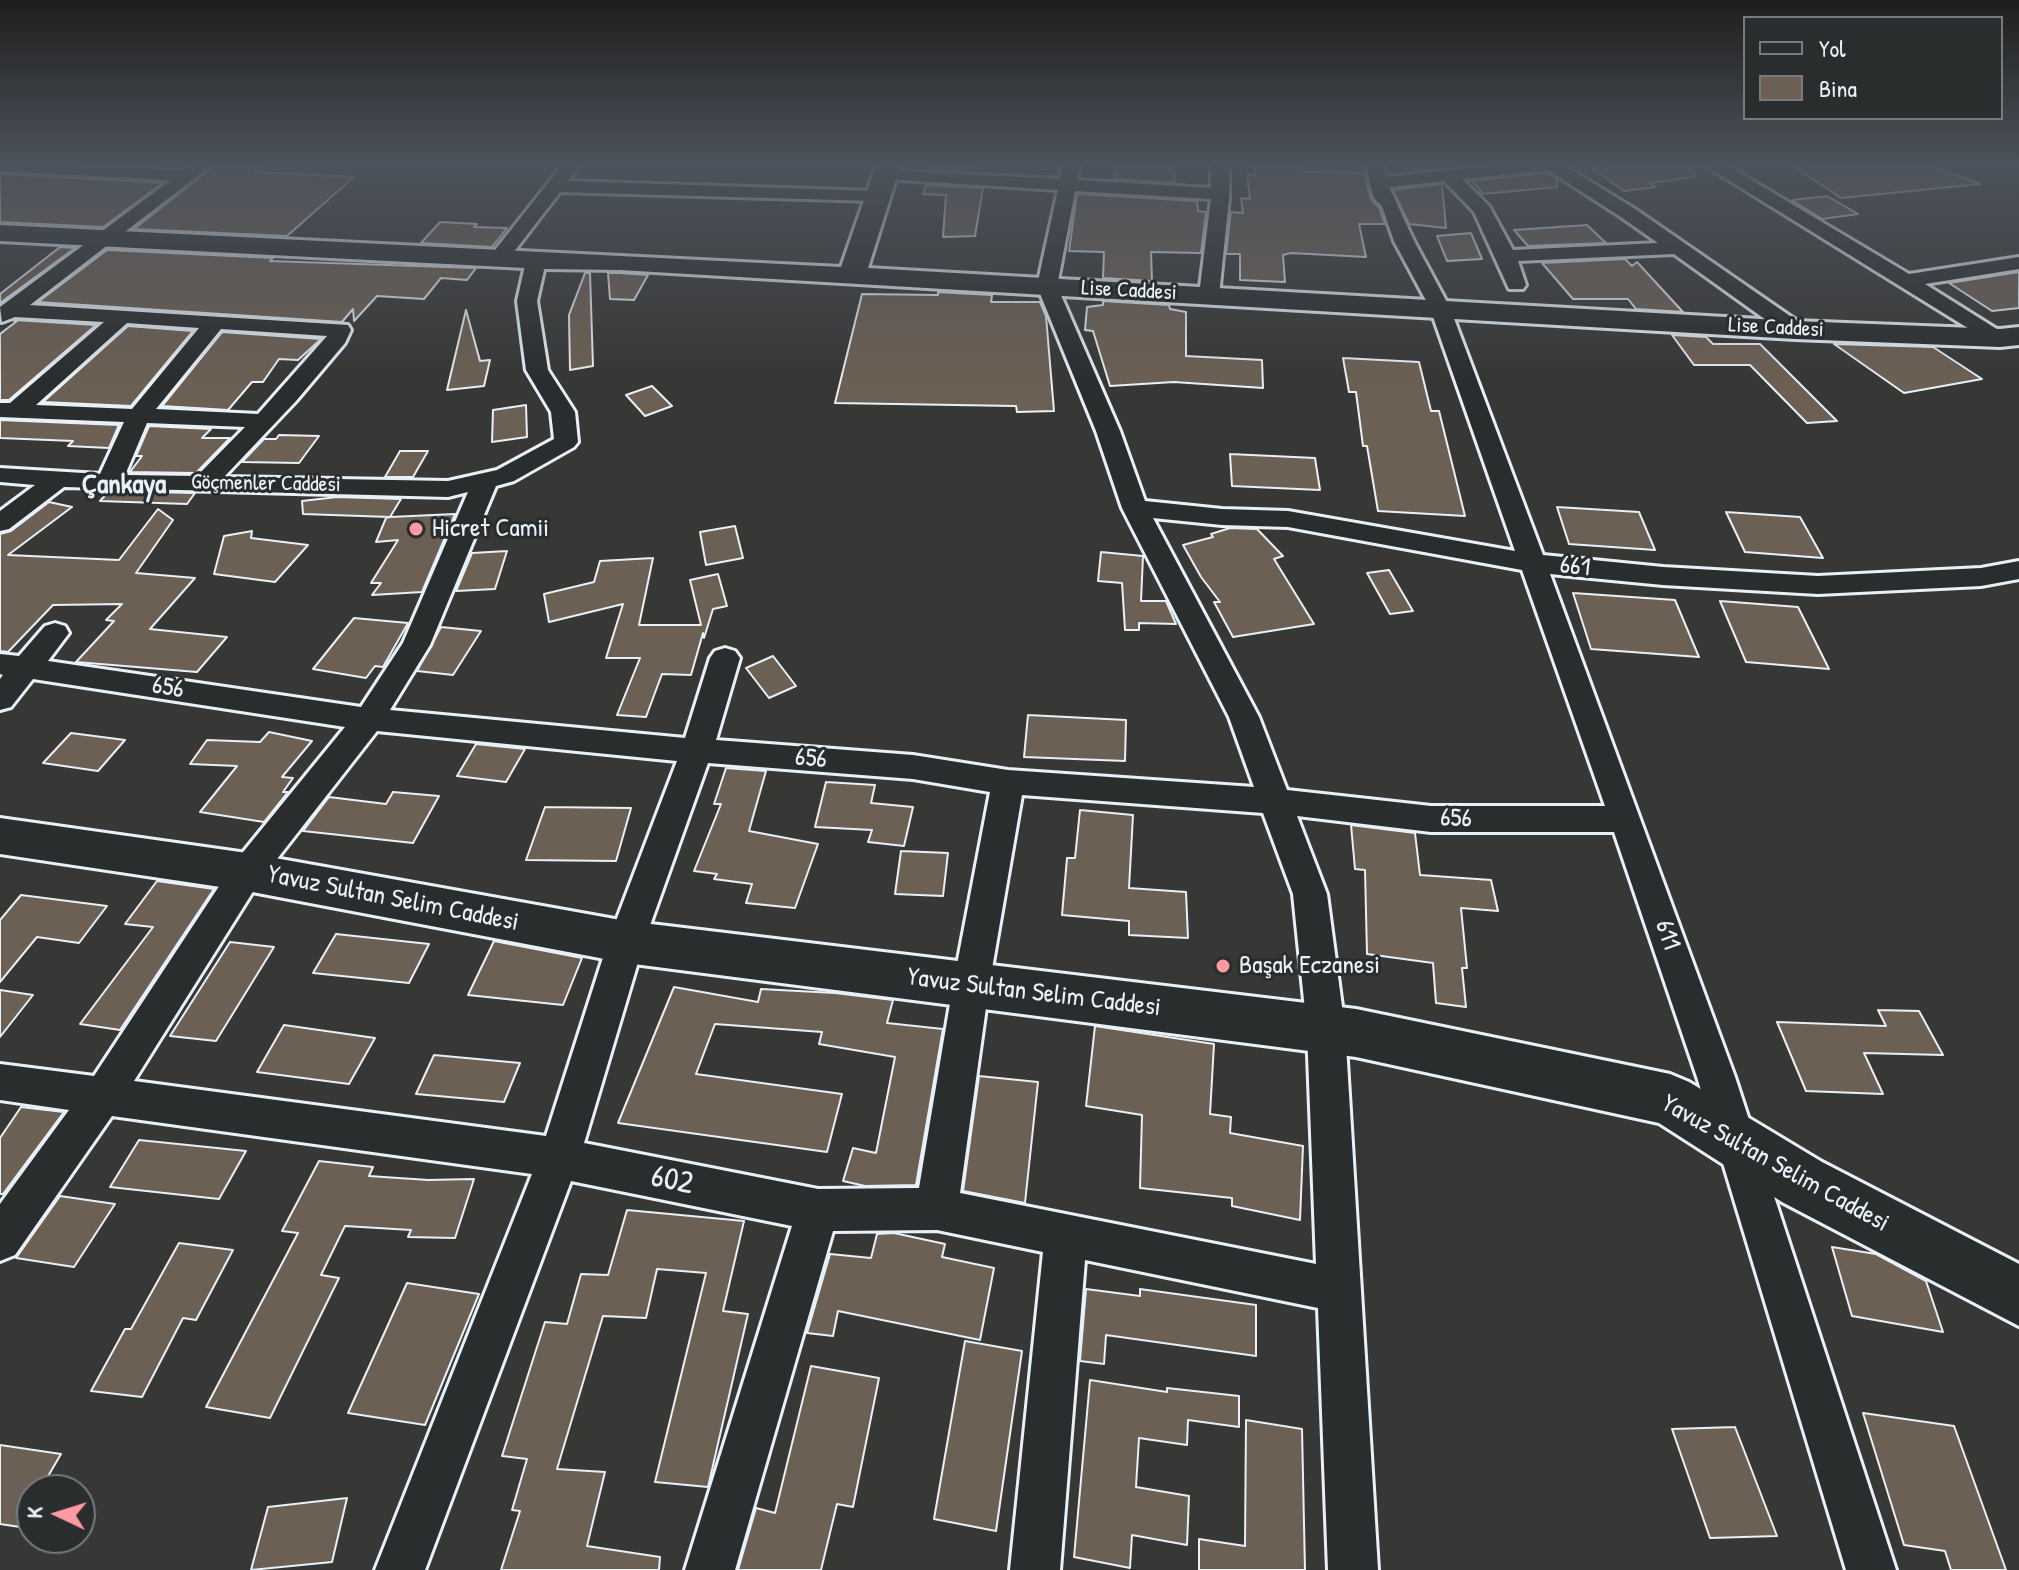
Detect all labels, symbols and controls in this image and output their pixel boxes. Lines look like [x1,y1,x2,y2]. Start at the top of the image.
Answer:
legend [1743,16,2003,120]
text: Yol [1819,32,1846,64]
text: Bina [1819,72,1857,104]
street label: Lise Caddesi [1081,275,1177,307]
street label: Lise Caddesi [1728,312,1824,344]
district label: Çankaya [82,469,166,503]
street label: Göçmenler Caddesi [191,469,341,499]
place label: Hicret Camii [432,513,549,545]
marker: Hicret Camii [407,520,425,538]
street label: 661 [1558,550,1592,584]
street label: 656 [150,670,186,706]
street label: 656 [794,742,828,776]
street label: 656 [1440,803,1472,835]
street label: Yavuz Sultan Selim Caddesi [265,859,521,939]
street label: 611 [1647,916,1687,954]
place label: Başak Eczanesi [1239,950,1380,982]
marker: Başak Eczanesi [1214,957,1232,975]
street label: Yavuz Sultan Selim Caddesi [905,962,1163,1024]
street label: Yavuz Sultan Selim Caddesi [1656,1088,1894,1240]
street label: 602 [647,1158,697,1204]
north arrow [16,1474,96,1554]
text: K [19,1506,49,1519]

